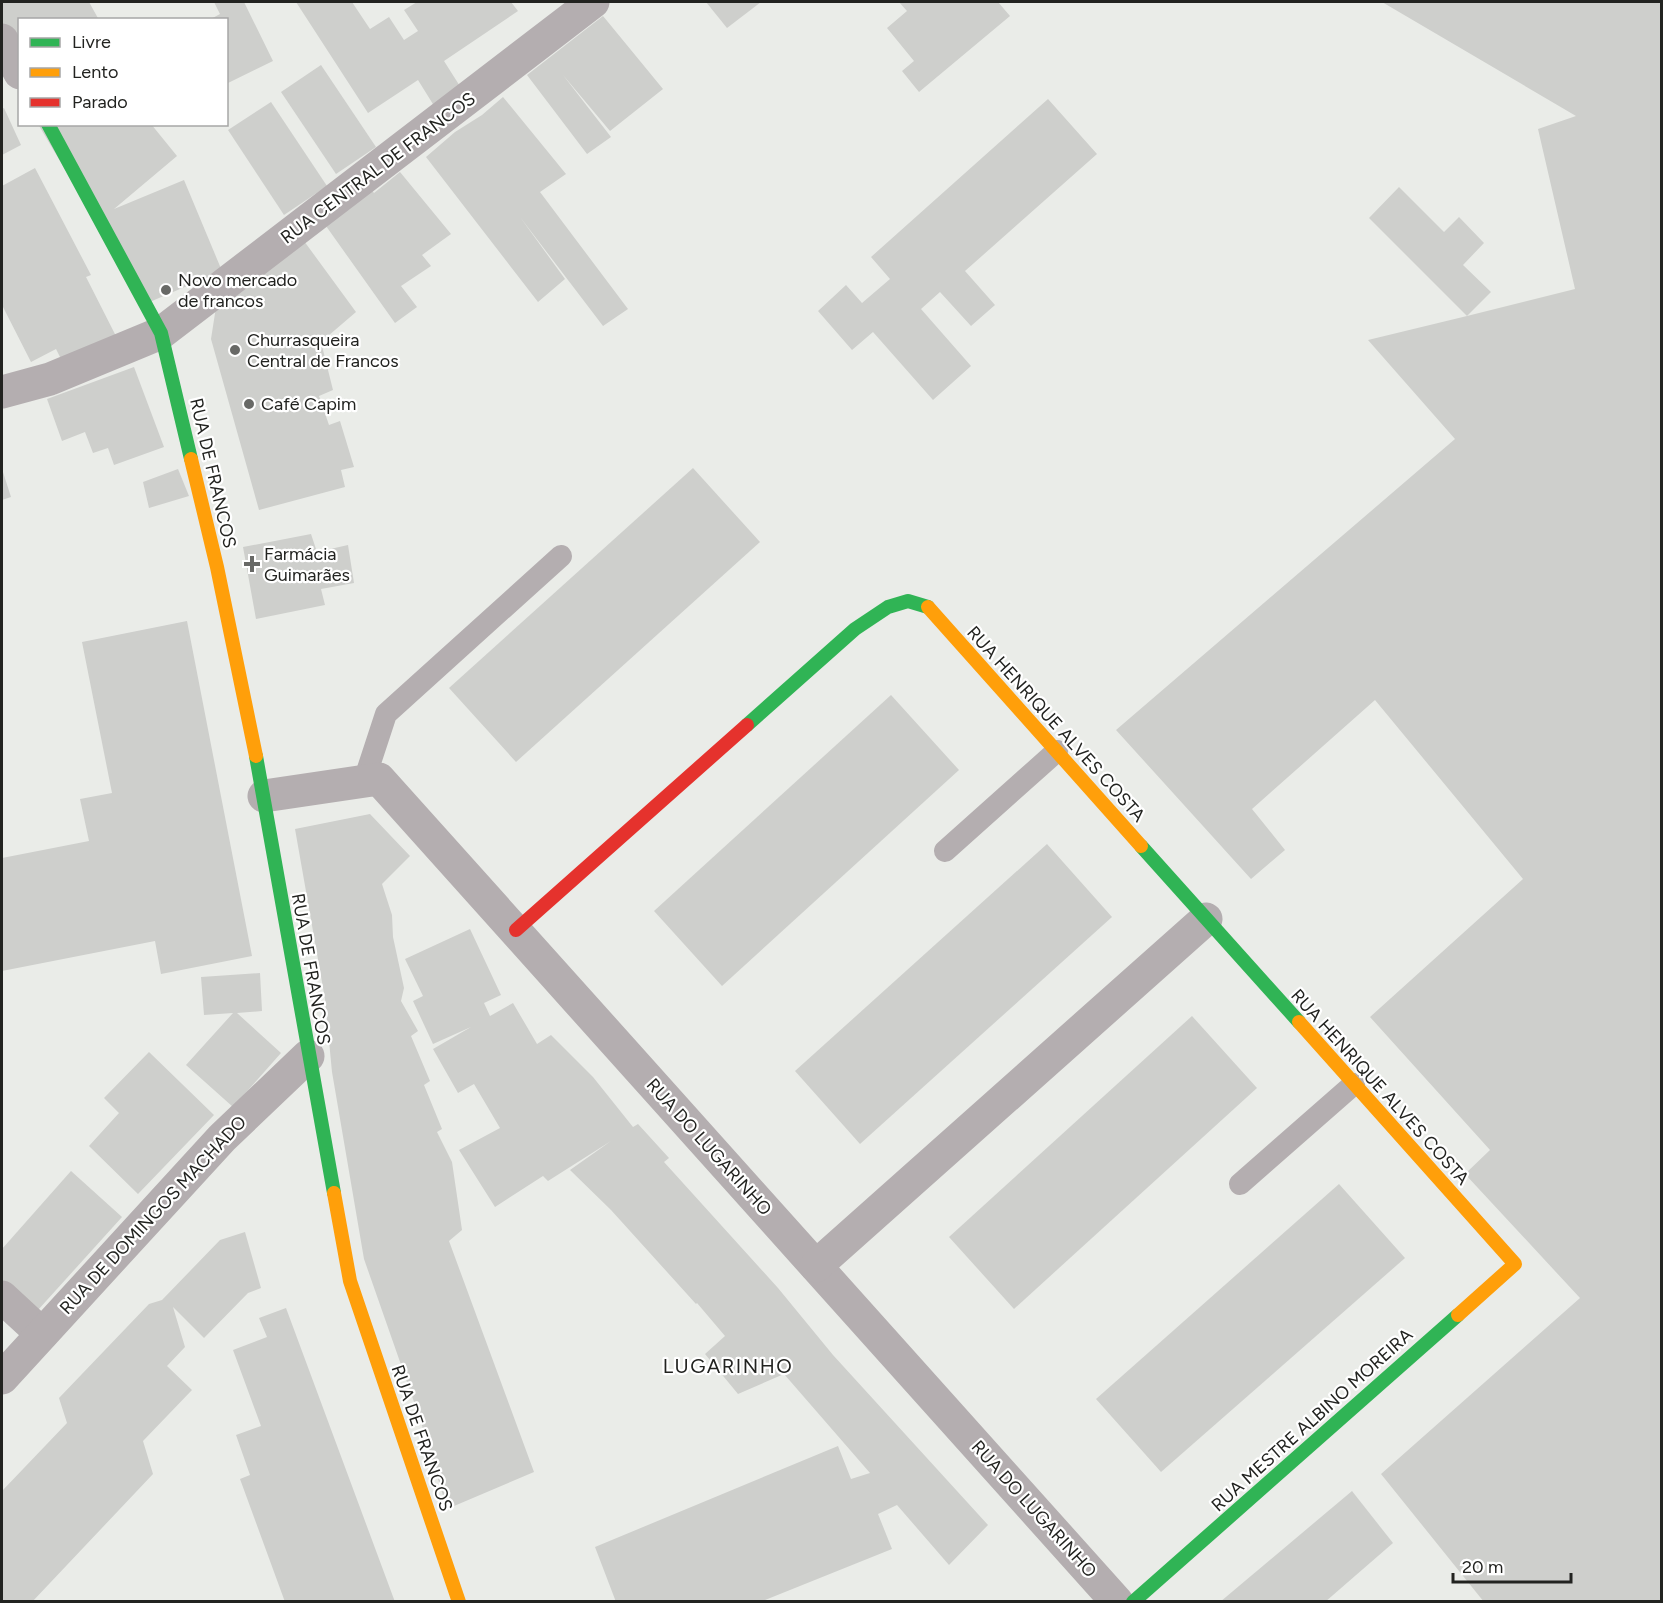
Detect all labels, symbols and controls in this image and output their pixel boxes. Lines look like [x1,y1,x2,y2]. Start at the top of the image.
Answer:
legend [18,18,228,126]
text: Livre [72,31,111,53]
text: Lento [72,61,118,83]
street label: RUA CENTRAL DE FRANCOS [276,88,480,248]
text: Parado [72,91,128,113]
place label: Novo mercado de francos [178,269,297,312]
marker: Novo mercado de francos [159,283,173,297]
place label: Churrasqueira Central de Francos [247,329,399,372]
marker: Churrasqueira Central de Francos [228,343,242,357]
place label: Café Capim [261,393,356,415]
street label: RUA DE FRANCOS [185,396,241,550]
marker: Café Capim [242,397,256,411]
place label: Farmácia Guimarães [264,543,350,586]
marker: Farmácia Guimarães [245,557,259,571]
street label: RUA HENRIQUE ALVES COSTA [962,622,1150,826]
street label: RUA DE FRANCOS [287,892,335,1046]
street label: RUA HENRIQUE ALVES COSTA [1286,985,1474,1189]
street label: RUA DO LUGARINHO [642,1074,776,1220]
street label: RUA DE DOMINGOS MACHADO [55,1111,251,1319]
street label: RUA MESTRE ALBINO MOREIRA [1207,1324,1417,1516]
district label: LUGARINHO [663,1354,793,1378]
street label: RUA DE FRANCOS [387,1362,457,1514]
street label: RUA DO LUGARINHO [967,1436,1101,1582]
scale bar [1453,1546,1572,1584]
text: 20 m [1462,1556,1503,1578]

